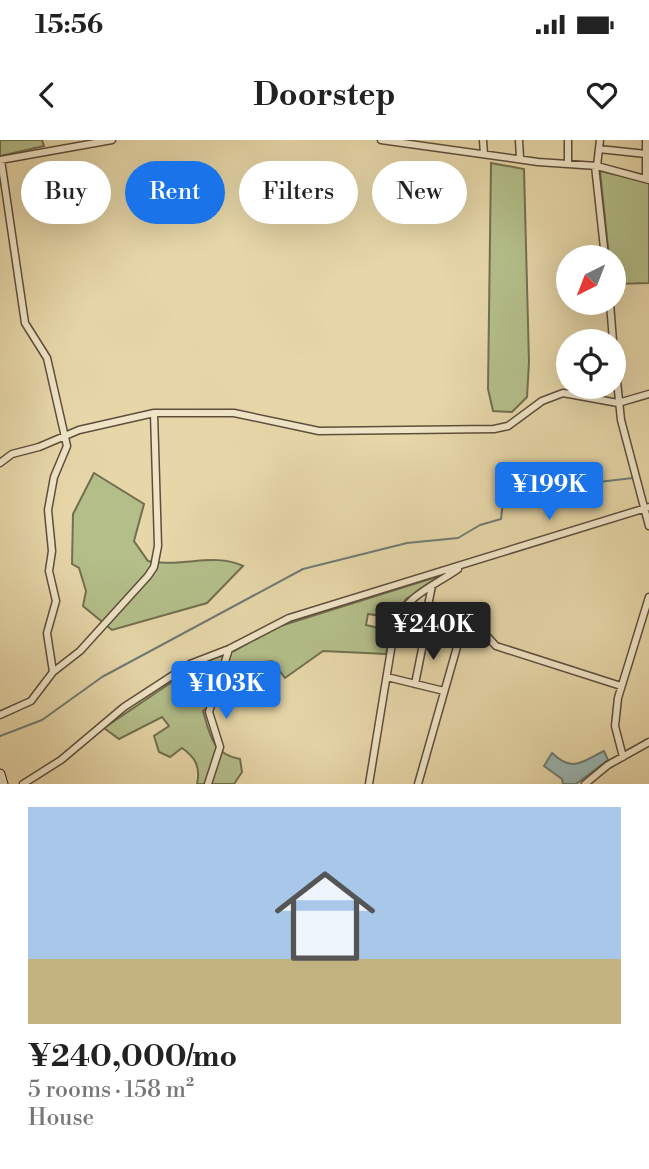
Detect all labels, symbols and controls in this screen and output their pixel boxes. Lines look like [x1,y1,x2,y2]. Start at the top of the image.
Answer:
text: 15:56 [35,9,103,41]
text: Doorstep [253,75,396,115]
icon: back [28,76,66,114]
icon: heart [583,76,621,114]
chip: Buy [21,161,111,224]
chip: Rent [125,161,225,224]
chip: Filters [239,161,358,224]
chip: New [372,161,467,224]
north arrow [556,245,626,315]
map controls [556,245,626,399]
button: locate [556,329,626,399]
pin: ¥199K [500,462,598,522]
text: ¥199K [511,471,587,499]
pin: ¥240K [384,602,482,662]
text: ¥240K [392,611,474,639]
pin: ¥103K [177,662,275,721]
text: ¥103K [187,670,265,698]
icon: home [262,853,388,979]
text: ¥240,000/mo [28,1038,237,1076]
text: 5 rooms · 158 m² [28,1076,194,1104]
text: House [28,1104,94,1132]

